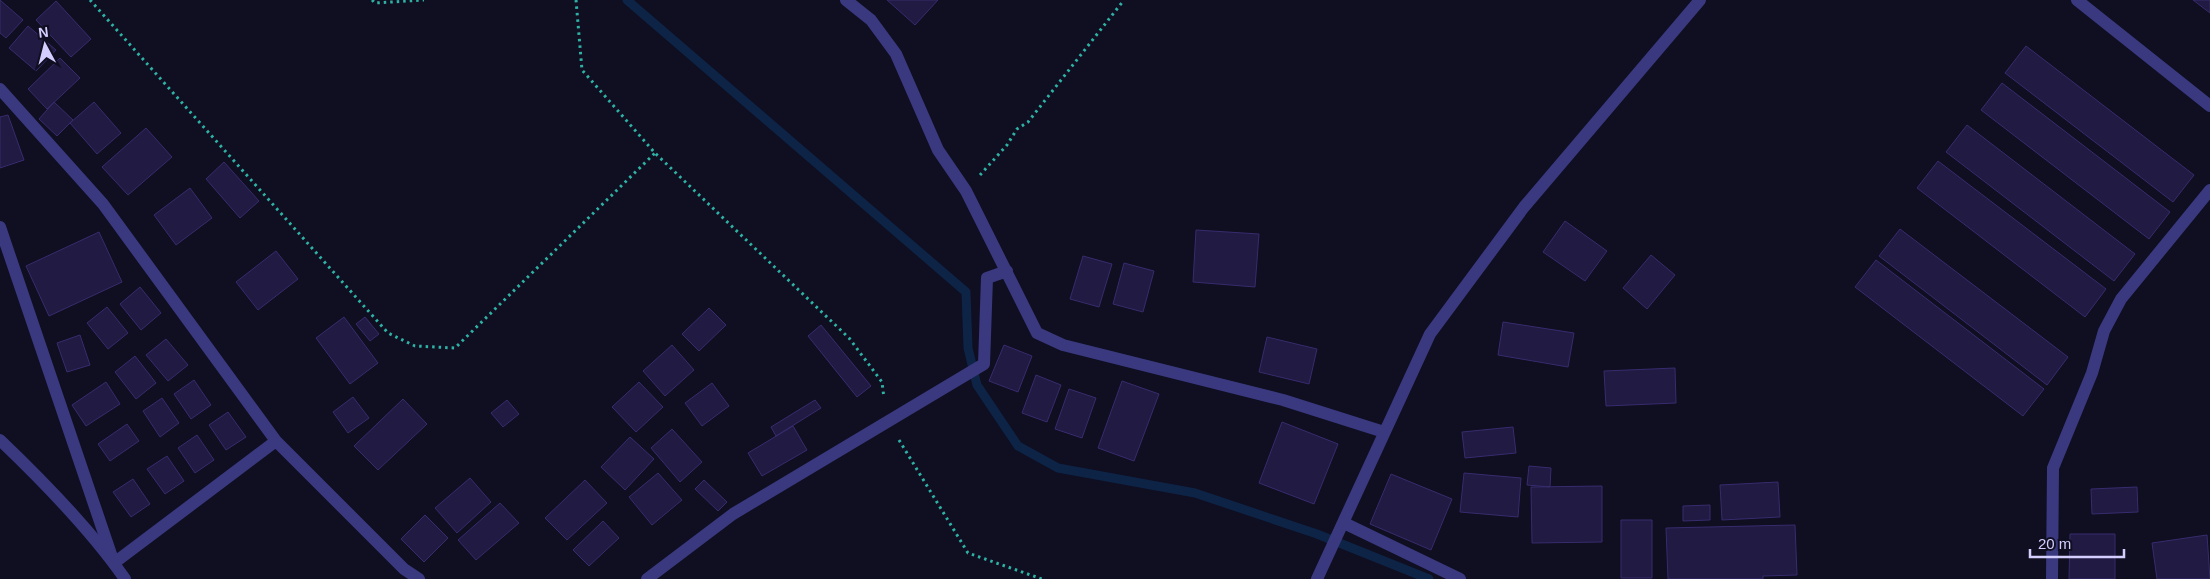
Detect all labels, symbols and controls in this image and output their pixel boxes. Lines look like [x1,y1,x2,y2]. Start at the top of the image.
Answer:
north arrow [20,20,70,70]
text: N [37,24,49,41]
scale bar [2030,526,2124,558]
text: 20 m [2038,535,2071,552]

